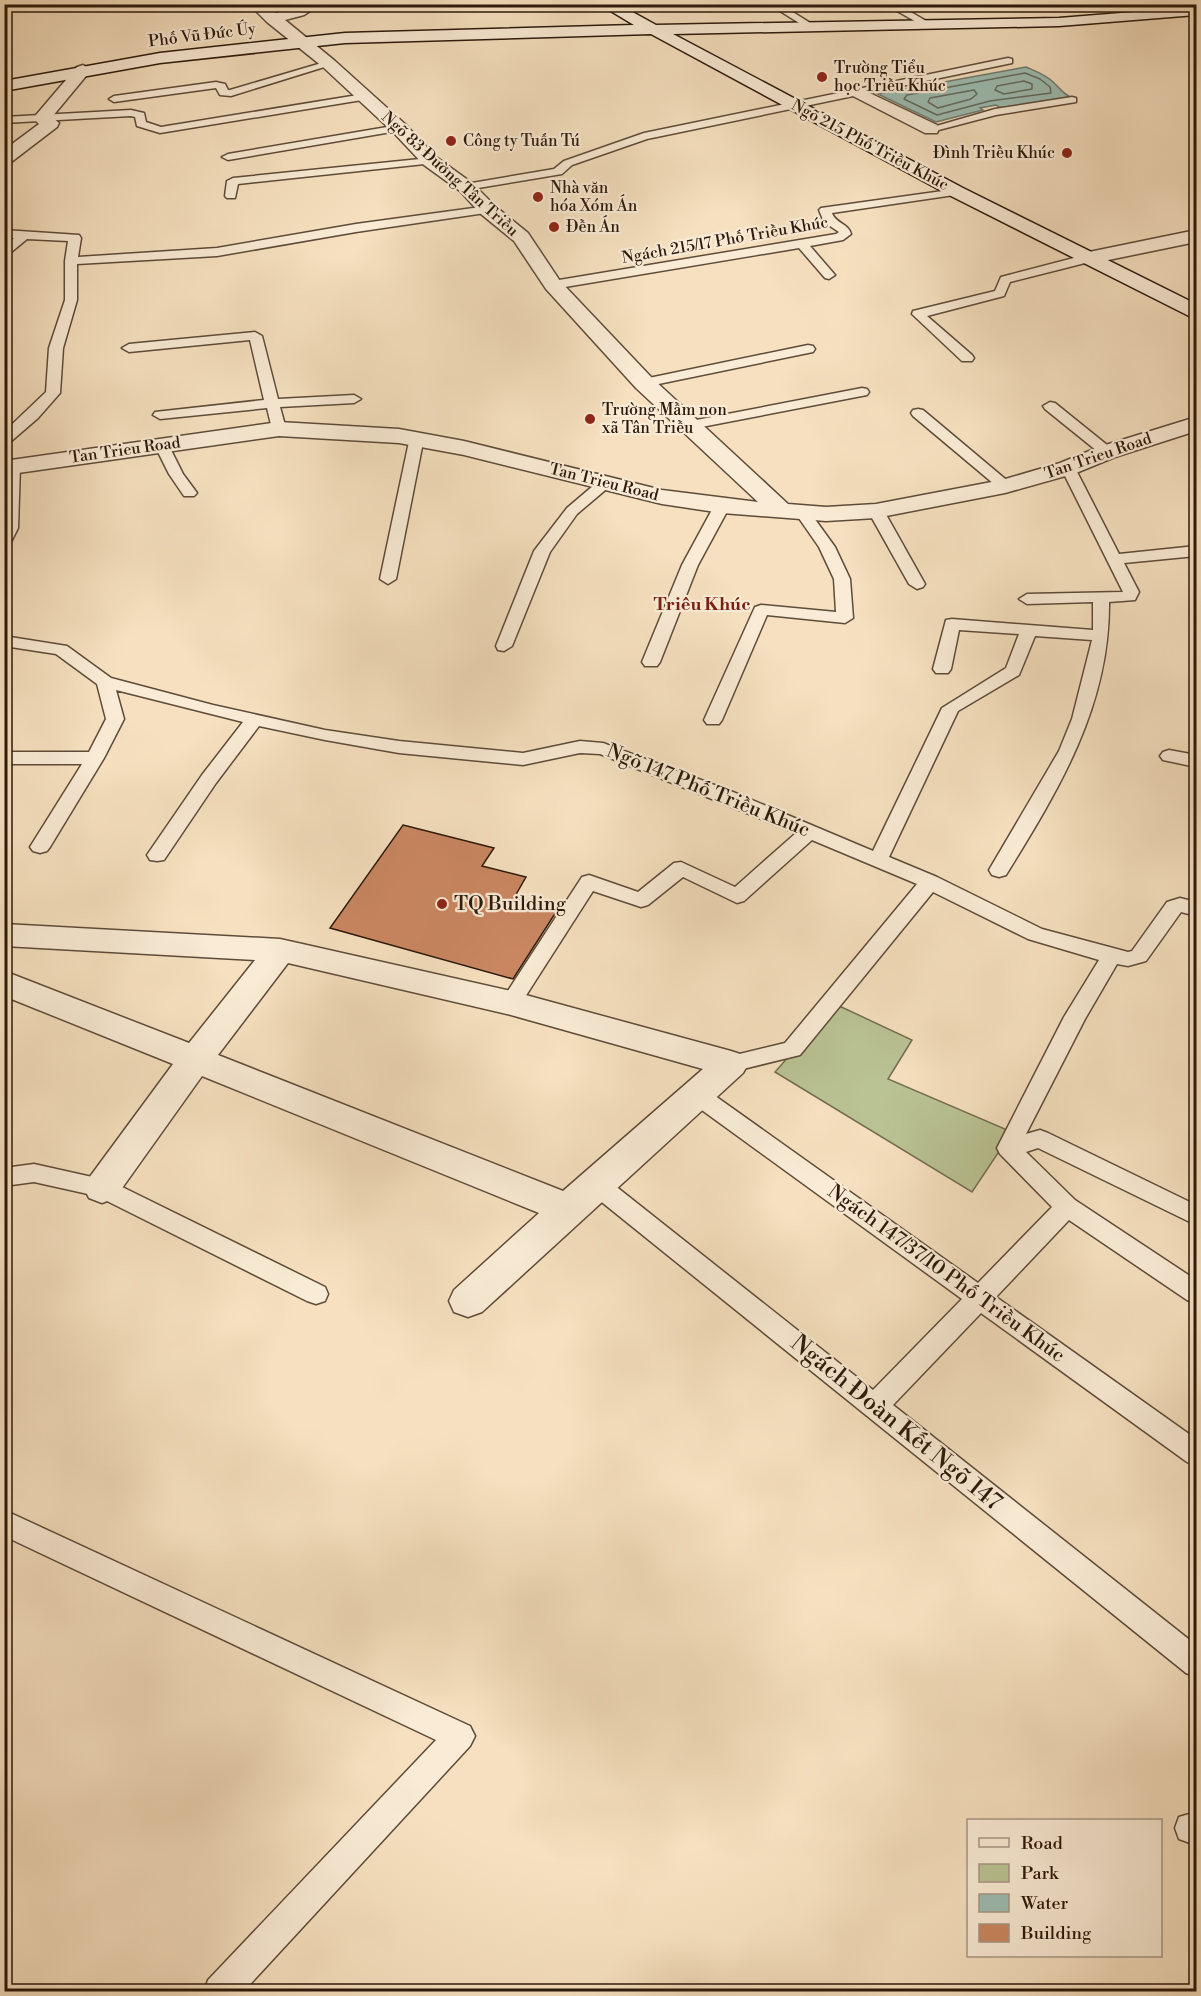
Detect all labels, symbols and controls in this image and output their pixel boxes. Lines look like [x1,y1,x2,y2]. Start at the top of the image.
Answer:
street label: Phố Vũ Đức Úy [147,16,257,52]
place label: Trường Tiểu học Triều Khúc [834,58,946,96]
marker: Trường Tiểu học Triều Khúc [815,70,829,84]
street label: Ngõ 215 Phố Triều Khúc [788,95,952,195]
street label: Ngõ 83 Đường Tân Triều [377,107,523,241]
place label: Công ty Tuấn Tú [463,131,580,151]
marker: Công ty Tuấn Tú [444,134,458,148]
place label: Đình Triều Khúc [933,143,1055,163]
marker: Đình Triều Khúc [1060,146,1074,160]
place label: Nhà văn hóa Xóm Án [550,178,638,216]
marker: Nhà văn hóa Xóm Án [531,190,545,204]
street label: Ngách 215/17 Phố Triều Khúc [620,212,830,268]
place label: Đền Án [566,215,620,237]
marker: Đền Án [547,220,561,234]
place label: Trường Mầm non xã Tân Triều [601,400,727,438]
marker: Trường Mầm non xã Tân Triều [583,412,597,426]
street label: Tan Trieu Road [1042,428,1154,484]
street label: Tan Trieu Road [68,432,182,468]
street label: Tan Trieu Road [547,459,661,505]
district label: Triêu Khúc [653,593,751,616]
street label: Ngõ 147 Phố Triều Khúc [603,739,813,843]
place label: TQ Building [454,892,567,917]
marker: TQ Building [435,897,449,911]
street label: Ngách 147/37/10 Phố Triều Khúc [822,1179,1070,1369]
street label: Ngách Đoàn Kết Ngõ 147 [784,1328,1008,1518]
legend [967,1819,1162,1957]
text: Road [1021,1832,1064,1855]
text: Park [1021,1862,1060,1885]
text: Water [1020,1892,1069,1915]
text: Building [1020,1922,1092,1945]

